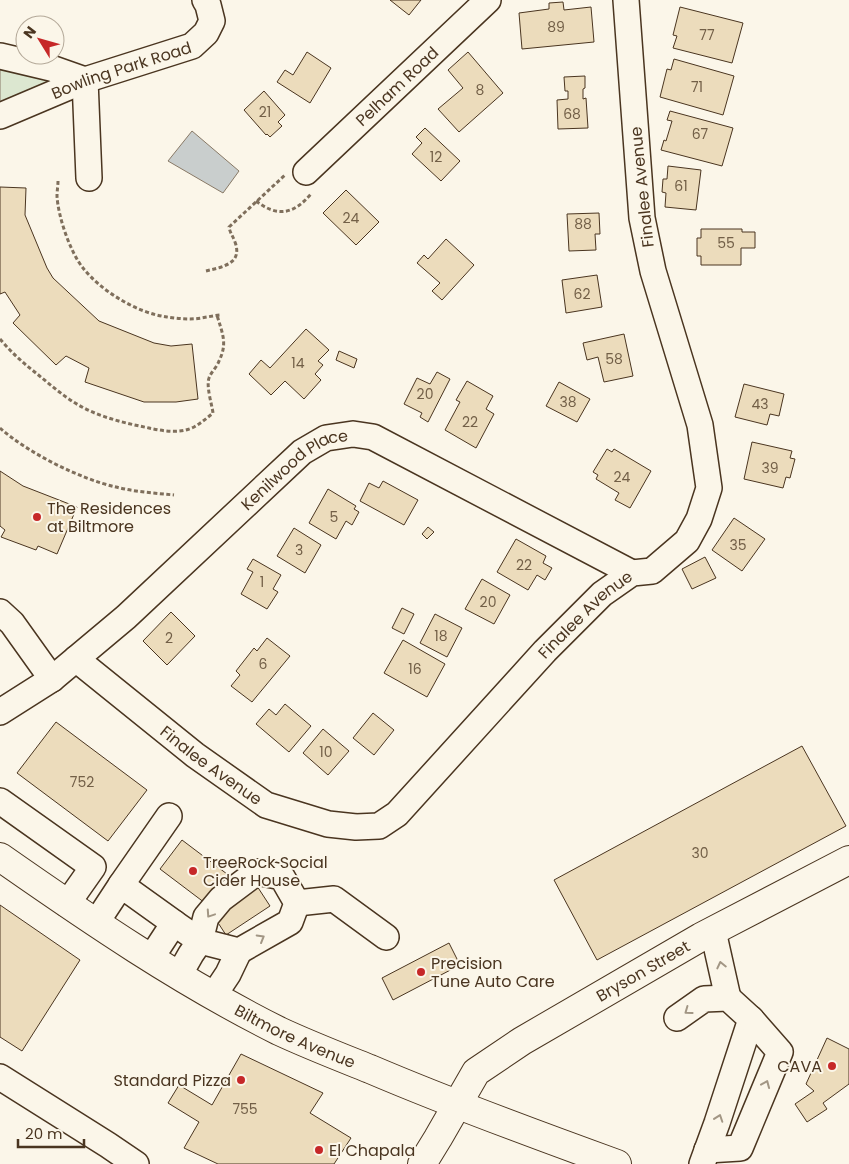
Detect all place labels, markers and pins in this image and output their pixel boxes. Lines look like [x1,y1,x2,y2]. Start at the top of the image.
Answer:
place label: The Residences at Biltmore [47,497,171,538]
marker: The Residences at Biltmore [31,511,43,523]
place label: TreeRock Social Cider House [203,851,328,892]
marker: TreeRock Social Cider House [187,865,199,877]
place label: Precision Tune Auto Care [431,952,555,993]
marker: Precision Tune Auto Care [415,966,427,978]
place label: CAVA [777,1055,822,1078]
marker: CAVA [826,1060,838,1072]
place label: Standard Pizza [113,1069,231,1092]
marker: Standard Pizza [235,1074,247,1086]
place label: El Chapala [329,1139,415,1162]
marker: El Chapala [313,1144,325,1156]

